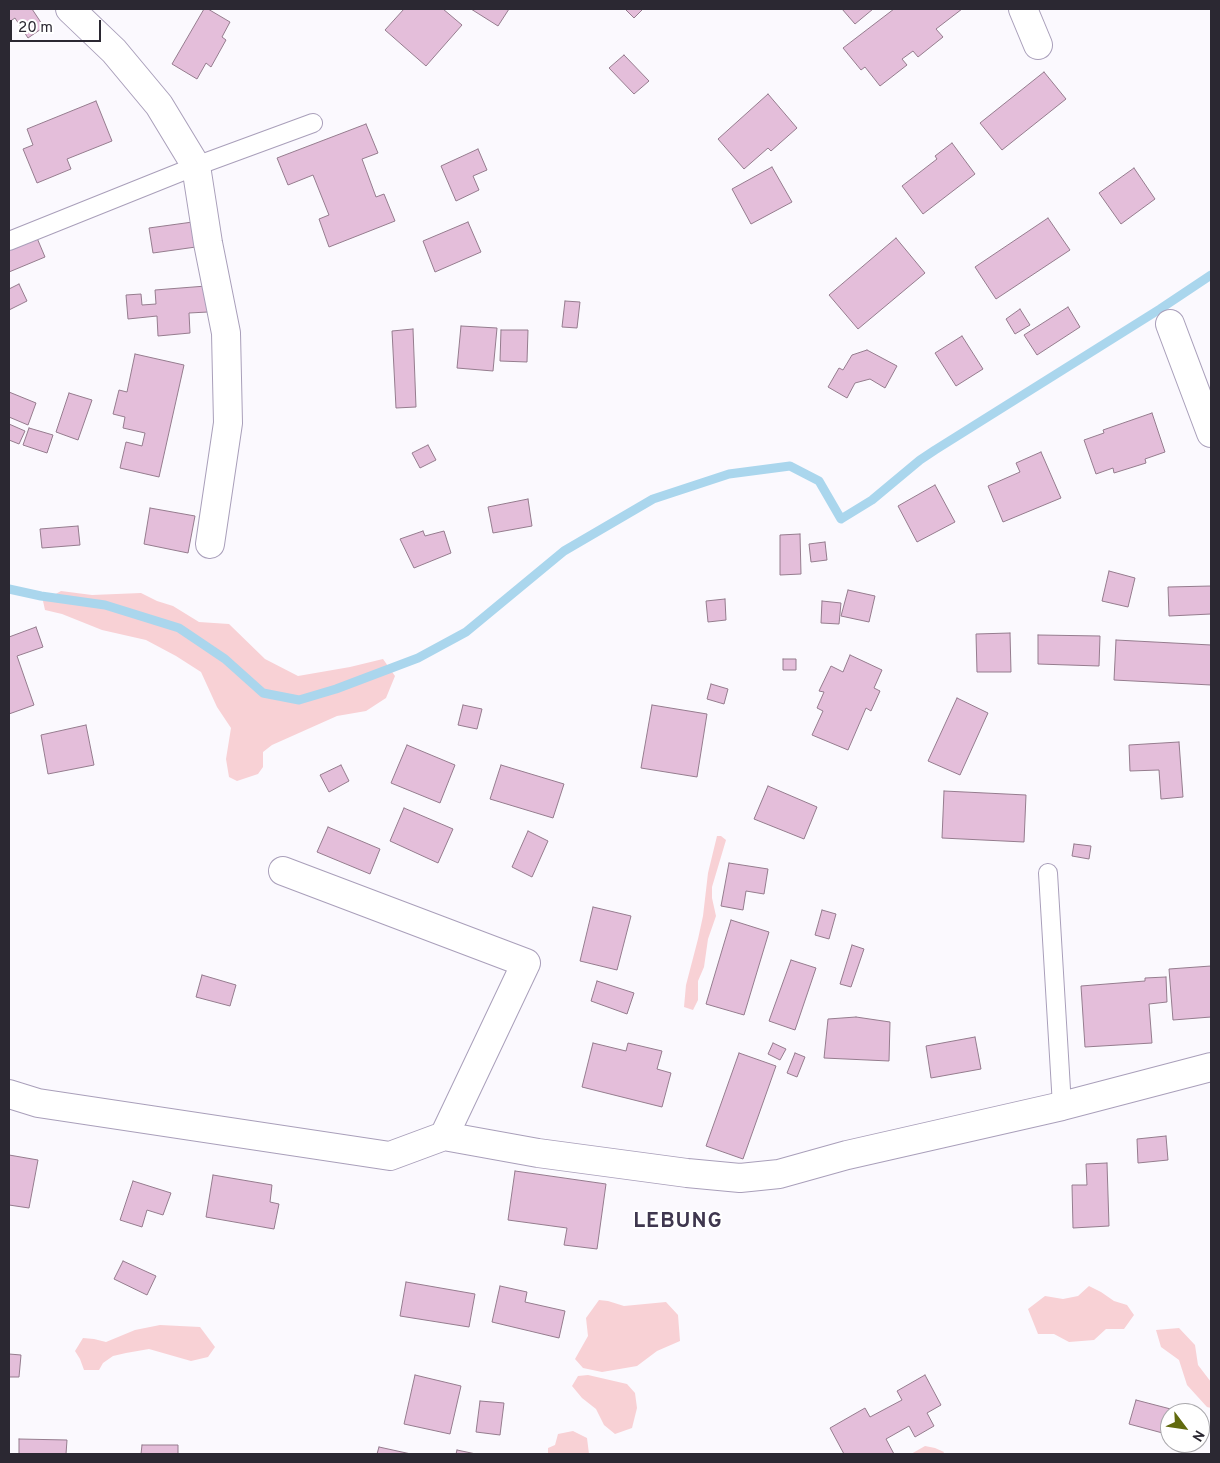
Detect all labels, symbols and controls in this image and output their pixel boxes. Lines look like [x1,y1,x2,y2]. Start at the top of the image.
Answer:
scale bar [12,10,104,42]
text: 20 m [18,19,53,38]
district label: LEBUNG [632,1210,724,1236]
north arrow [1160,1403,1210,1453]
text: N [1188,1427,1207,1444]

